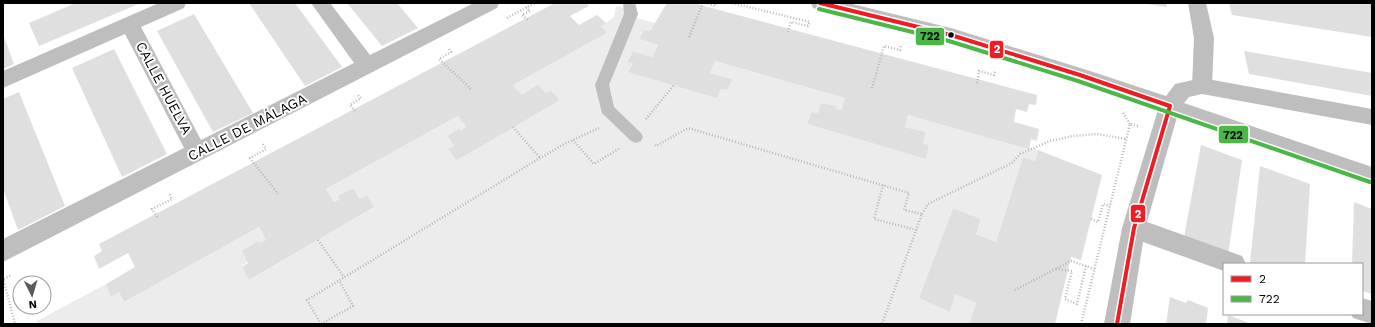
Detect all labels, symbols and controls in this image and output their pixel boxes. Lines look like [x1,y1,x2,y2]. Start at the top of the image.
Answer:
line badge: 722 [915,27,945,46]
text: 722 [920,30,940,43]
unlabelled marker [946,30,956,40]
street label: CALLE HUELVA [133,39,195,137]
line badge: 2 [989,40,1004,59]
text: 2 [994,43,1001,56]
street label: CALLE DE MÁLAGA [185,90,309,164]
line badge: 722 [1218,125,1249,144]
text: 722 [1223,129,1243,142]
line badge: 2 [1130,204,1146,223]
text: 2 [1135,208,1142,221]
legend [1223,263,1363,315]
text: 2 [1259,272,1266,286]
north arrow [12,275,52,315]
text: 722 [1259,292,1280,306]
text: N [28,298,37,311]

